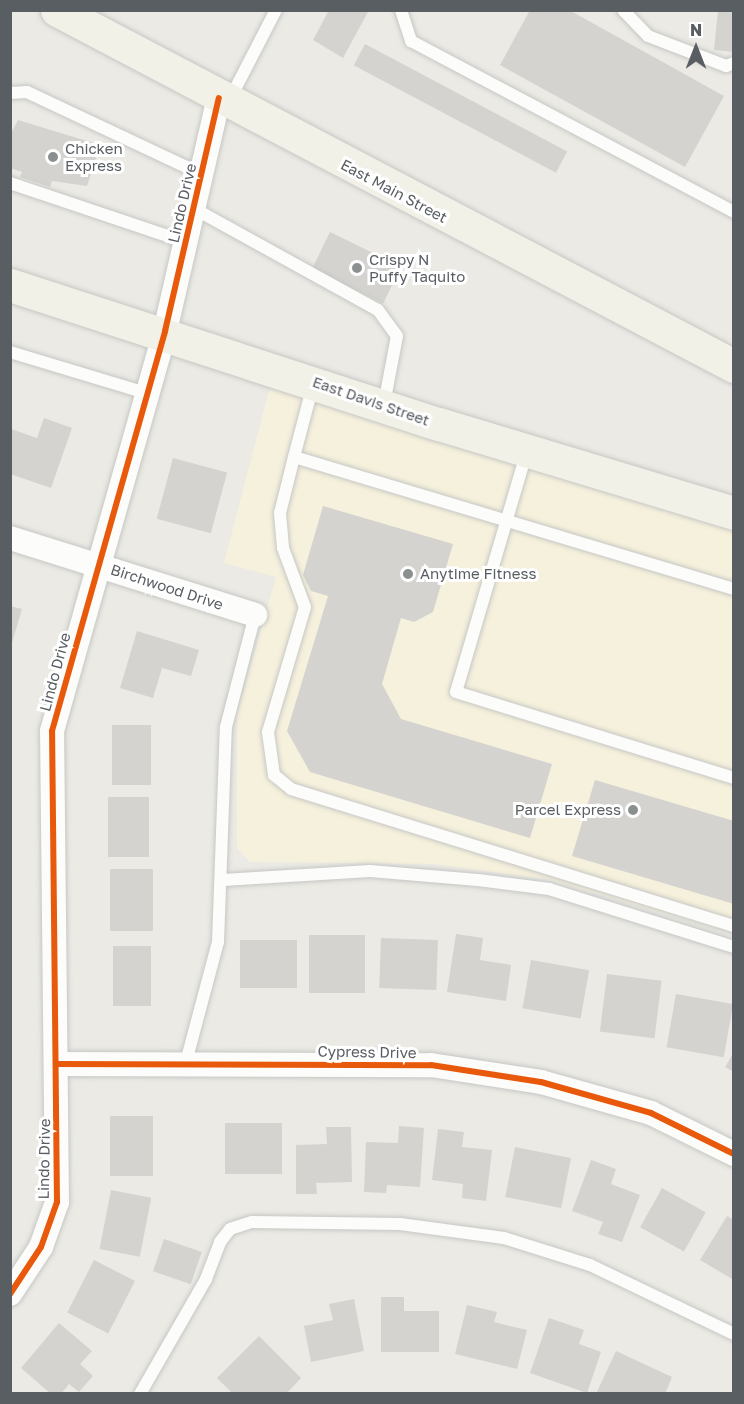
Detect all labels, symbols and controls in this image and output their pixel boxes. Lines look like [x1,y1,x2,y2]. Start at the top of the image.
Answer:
north arrow [666,18,726,78]
text: N [690,20,702,40]
place label: Chicken Express [65,139,123,174]
marker: Chicken Express [46,150,60,164]
street label: East Main Street [338,155,450,227]
street label: Lindo Drive [164,162,200,244]
place label: Crispy N Puffy Taquito [369,250,465,285]
marker: Crispy N Puffy Taquito [350,261,364,275]
street label: East Davis Street [310,373,432,429]
street label: Birchwood Drive [109,560,225,614]
place label: Anytime Fitness [420,565,536,583]
marker: Anytime Fitness [401,567,415,581]
street label: Lindo Drive [36,631,74,713]
place label: Parcel Express [515,801,621,819]
marker: Parcel Express [626,803,640,817]
street label: Cypress Drive [317,1042,417,1062]
street label: Lindo Drive [34,1118,54,1200]

